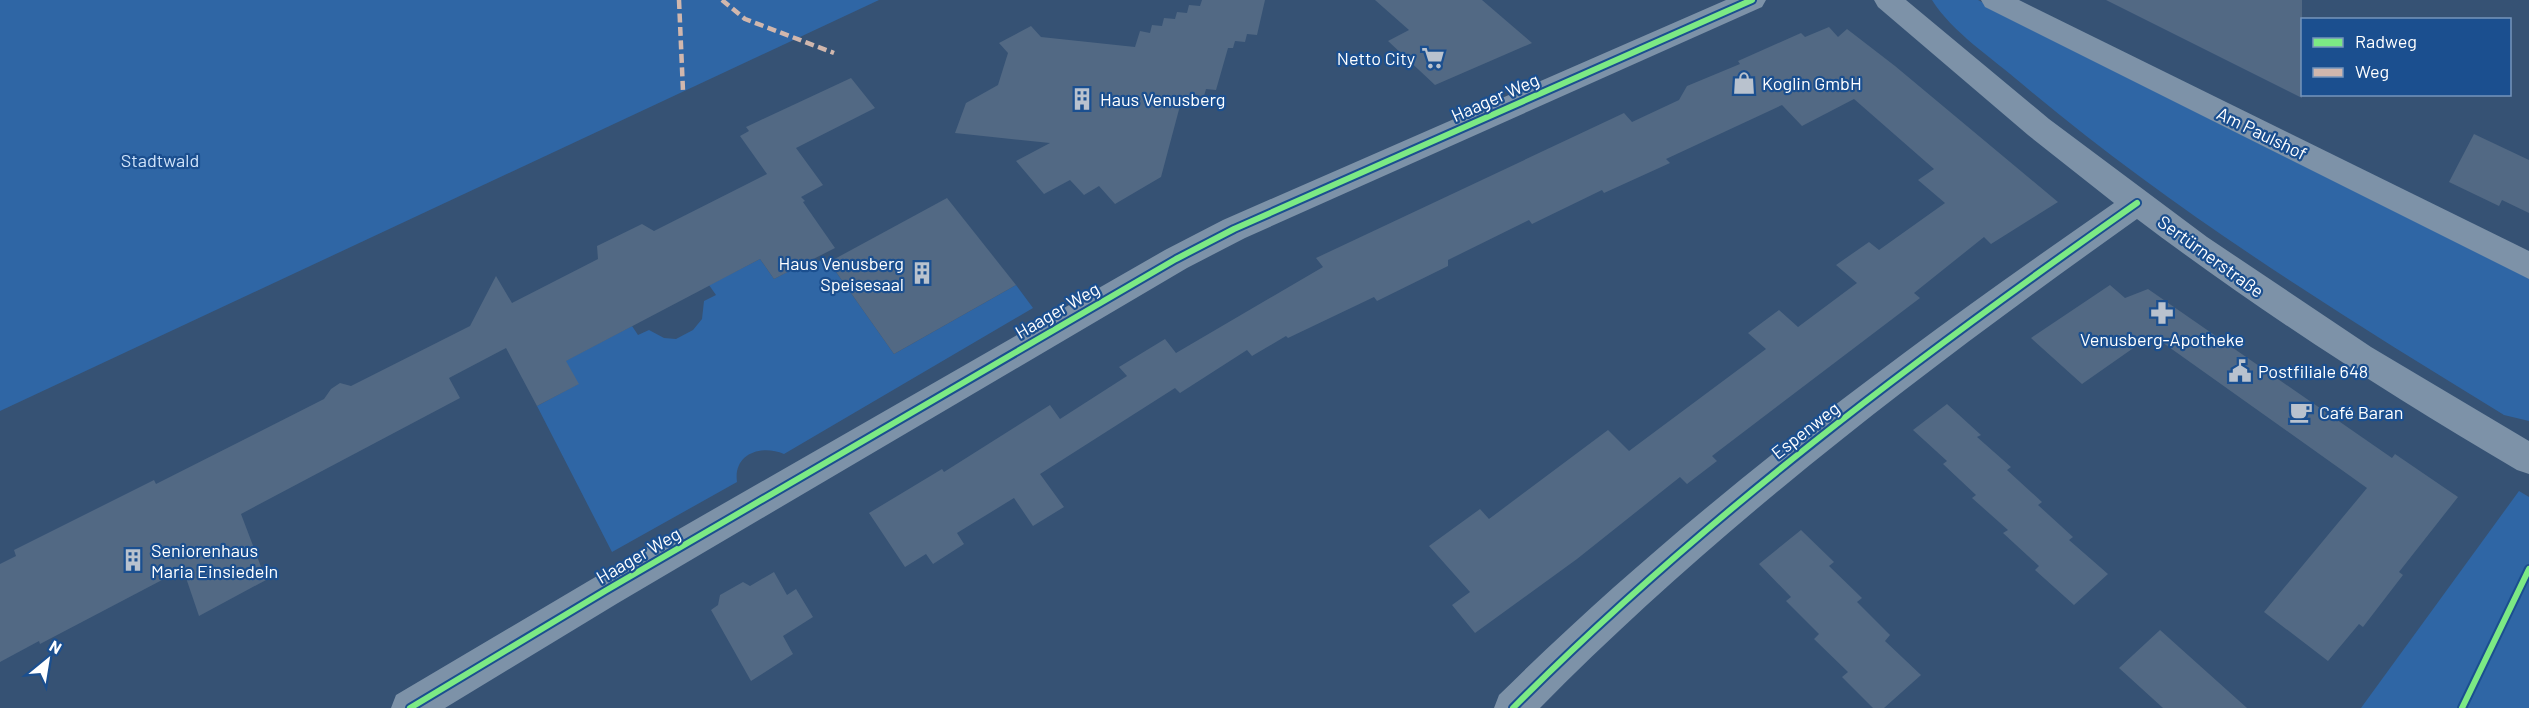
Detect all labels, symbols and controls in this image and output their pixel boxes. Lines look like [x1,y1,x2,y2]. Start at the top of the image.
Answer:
legend [2301,18,2511,96]
text: Radweg [2355,30,2417,52]
supermarket icon: Netto City [1420,45,1446,71]
place label: Netto City [1337,47,1415,69]
text: Weg [2355,60,2389,82]
street label: Haager Weg [1448,68,1542,126]
shop icon: Koglin GmbH [1731,70,1757,96]
place label: Koglin GmbH [1762,72,1862,94]
building icon: Haus Venusberg [1069,86,1095,112]
place label: Haus Venusberg [1100,88,1225,110]
street label: Am Paulshof [2213,102,2311,164]
park label: Stadtwald [121,149,199,171]
street label: Sertürnerstraße [2154,210,2268,302]
place label: Haus Venusberg Speisesaal [779,252,904,295]
building icon: Haus Venusberg Speisesaal [909,260,935,286]
street label: Haager Weg [1011,277,1103,343]
pharmacy icon: Venusberg-Apotheke [2149,300,2175,326]
place label: Venusberg-Apotheke [2080,328,2244,350]
public building icon: Postfiliale 648 [2227,358,2253,384]
place label: Postfiliale 648 [2258,360,2368,382]
street label: Espenweg [1767,397,1843,463]
cafe icon: Café Baran [2288,399,2314,425]
place label: Café Baran [2319,401,2403,423]
street label: Haager Weg [592,522,684,588]
place label: Seniorenhaus Maria Einsiedeln [151,539,278,582]
building icon: Seniorenhaus Maria Einsiedeln [120,547,146,573]
north arrow [18,630,78,690]
text: N [46,636,65,657]

